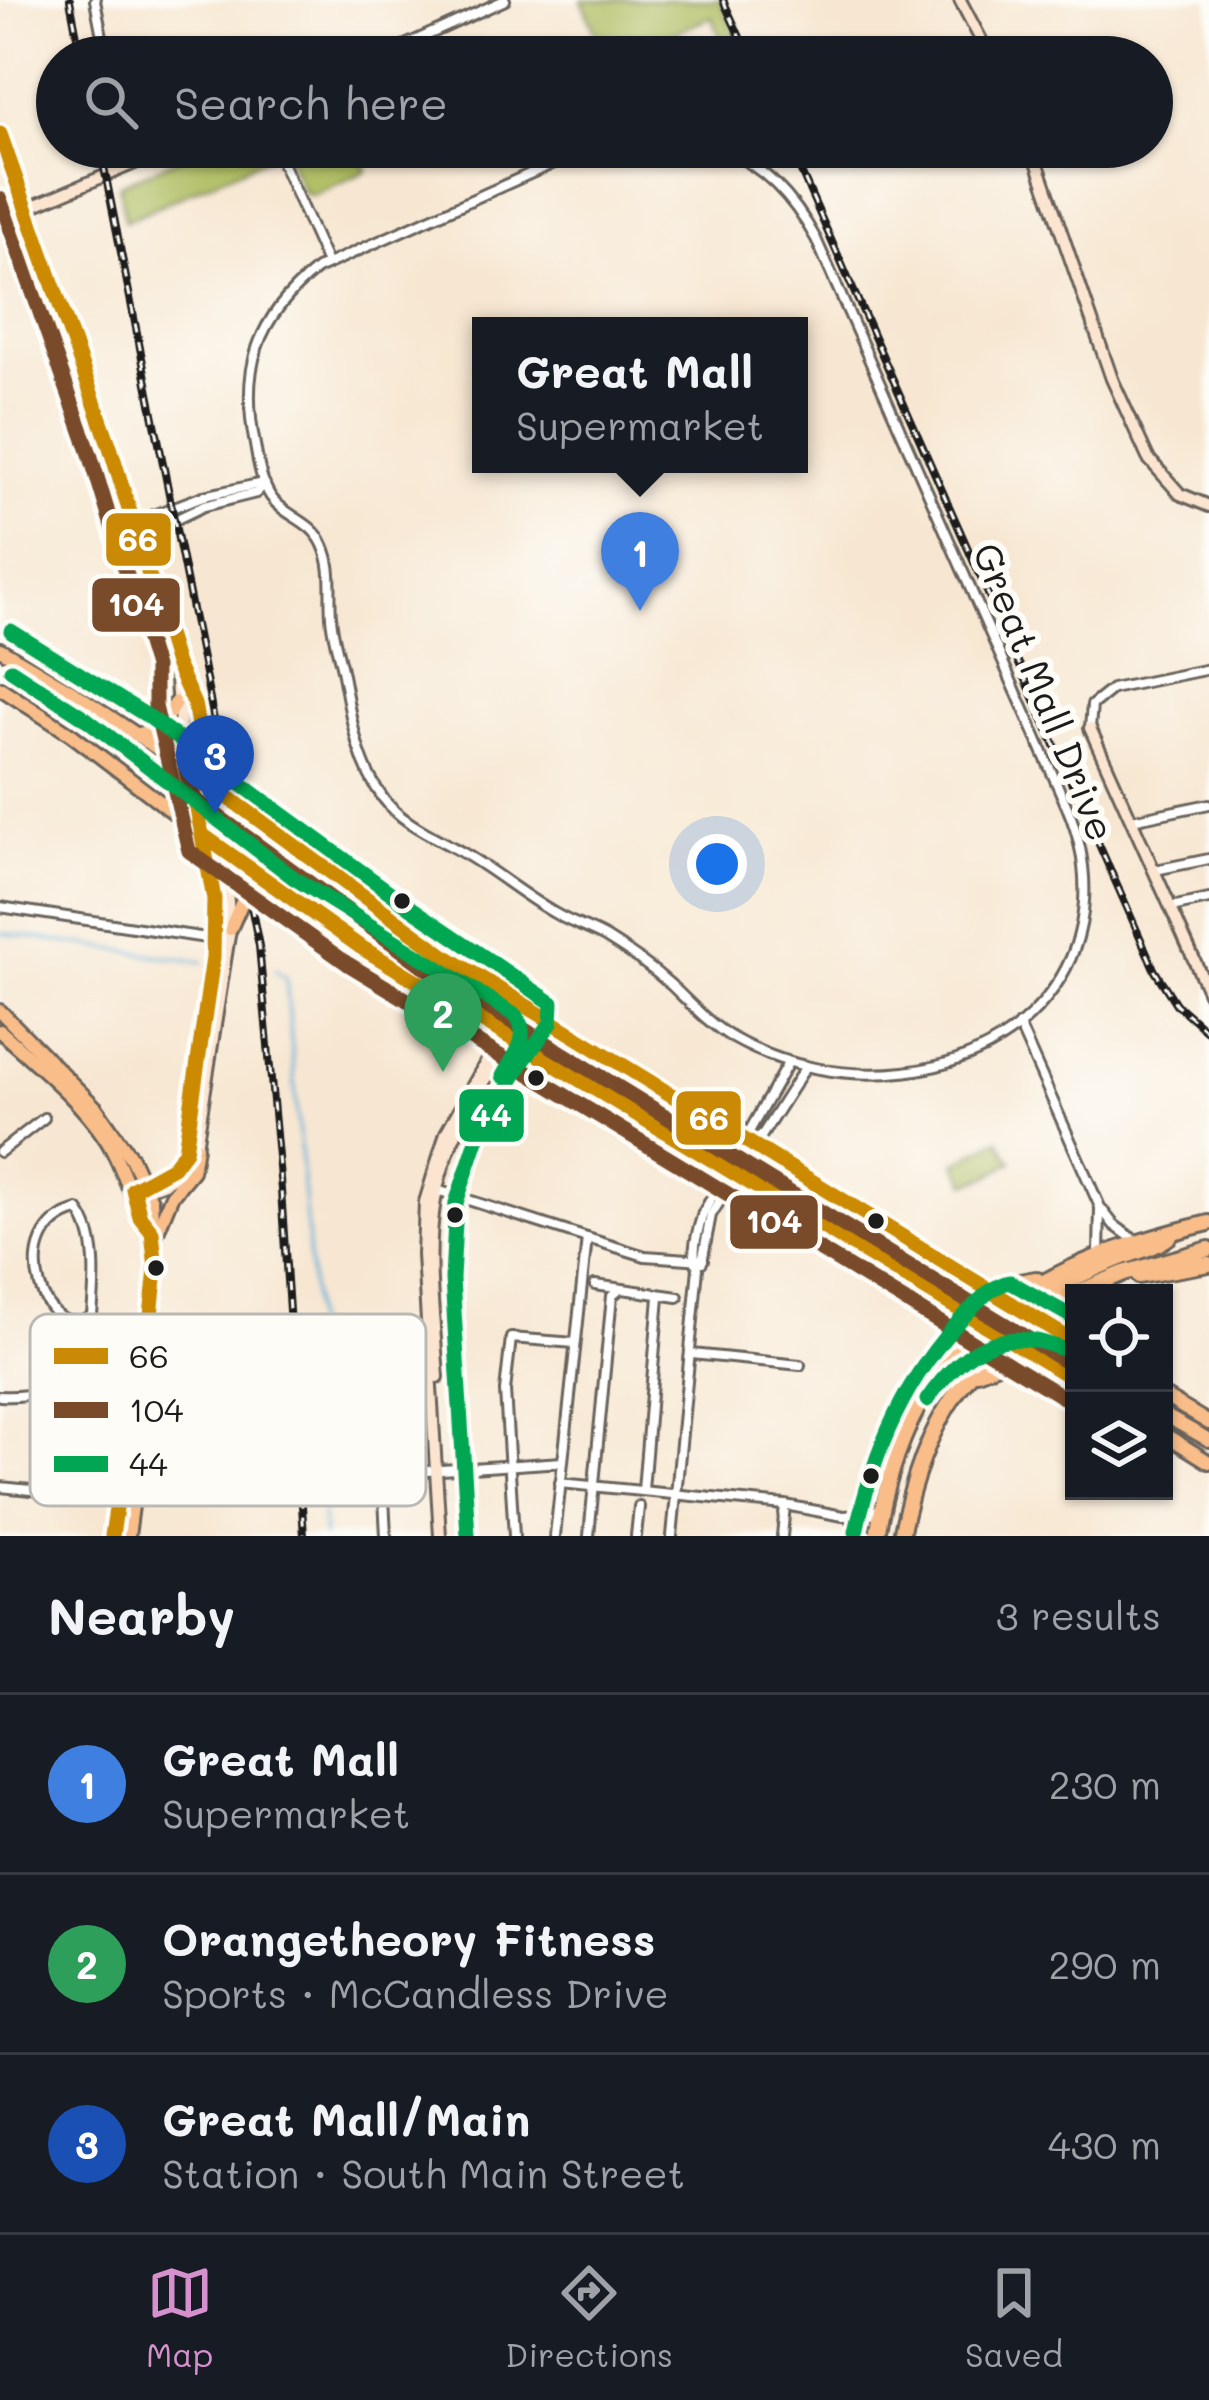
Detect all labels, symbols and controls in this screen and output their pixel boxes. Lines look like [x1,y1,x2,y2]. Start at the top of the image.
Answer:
search box [36,36,1173,168]
icon: search [78,69,144,135]
text: Search here [174,73,448,131]
popup [472,317,808,473]
text: Great Mall [516,341,753,399]
text: Supermarket [516,399,764,450]
line badge: 66 [104,511,173,568]
pin: 1 [601,512,679,611]
text: 66 [118,516,158,559]
street label: Great Mall Drive [962,535,1128,848]
line badge: 104 [90,576,182,634]
text: 104 [108,581,164,624]
pin: 3 [176,715,254,814]
your location [687,834,747,894]
unlabelled marker [391,890,413,912]
pin: 2 [404,973,482,1072]
unlabelled marker [525,1067,547,1089]
line badge: 44 [457,1087,526,1144]
line badge: 66 [674,1089,743,1147]
text: 44 [470,1092,512,1135]
text: 66 [689,1095,729,1138]
line badge: 104 [728,1193,820,1251]
text: 104 [746,1198,802,1241]
unlabelled marker [444,1204,466,1226]
unlabelled marker [865,1210,887,1232]
unlabelled marker [145,1257,167,1279]
map controls [1065,1284,1173,1500]
button: locate [1065,1284,1173,1392]
legend [30,1314,426,1506]
text: 66 [129,1333,169,1376]
text: 104 [129,1387,184,1430]
button: layers [1065,1392,1173,1500]
text: 44 [129,1441,168,1484]
unlabelled marker [860,1465,882,1487]
text: Nearby [48,1581,235,1648]
text: 3 results [996,1589,1161,1640]
text: Great Mall [162,1729,399,1787]
text: 1 [78,1758,96,1809]
text: 230 m [1049,1758,1161,1809]
text: Supermarket [162,1787,410,1838]
text: Orangetheory Fitness [162,1909,655,1967]
text: 2 [76,1938,98,1989]
text: 290 m [1049,1938,1161,1989]
text: Sports · McCandless Drive [162,1967,669,2018]
text: Great Mall/Main [162,2089,530,2147]
text: 3 [75,2118,99,2169]
text: 430 m [1048,2118,1161,2169]
text: Station · South Main Street [162,2147,685,2198]
tab: Map [146,2260,213,2375]
tab: Directions [505,2260,673,2375]
tab: Saved [965,2260,1063,2375]

